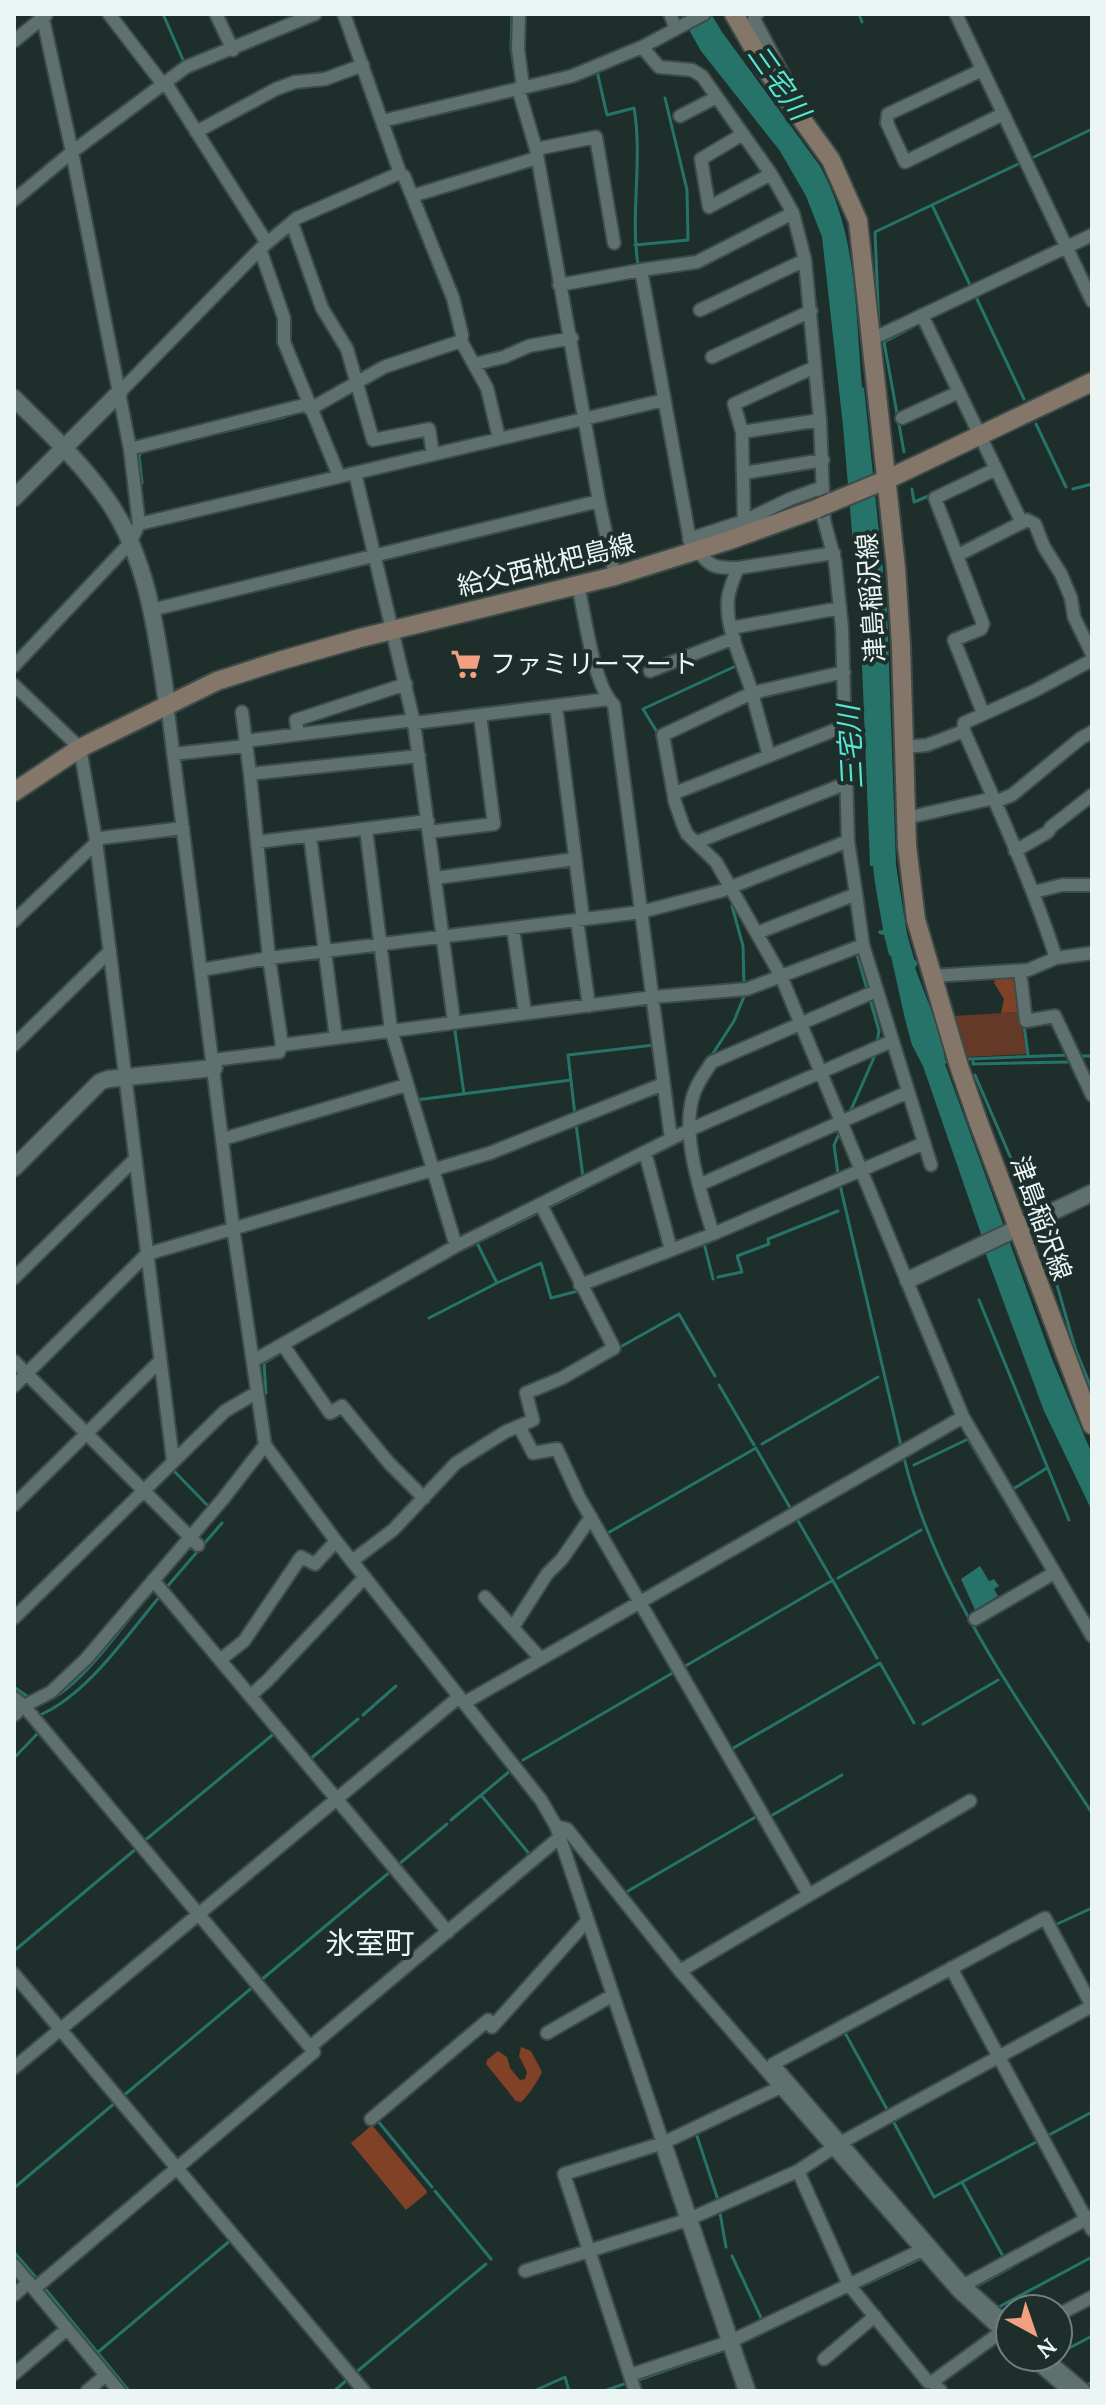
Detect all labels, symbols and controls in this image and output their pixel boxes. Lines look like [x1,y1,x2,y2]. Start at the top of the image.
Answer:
water label: 三宅川 [740,37,820,129]
street label: 給父西枇杷島線 [454,526,638,603]
street label: 津島稲沢線 [850,532,891,664]
supermarket icon: ファミリーマート [449,647,483,681]
place label: ファミリーマート [490,647,698,680]
water label: 三宅川 [830,701,870,790]
street label: 津島稲沢線 [1004,1151,1079,1285]
district label: 氷室町 [325,1924,415,1962]
north arrow [994,2293,1074,2373]
text: N [1031,2332,1062,2365]

